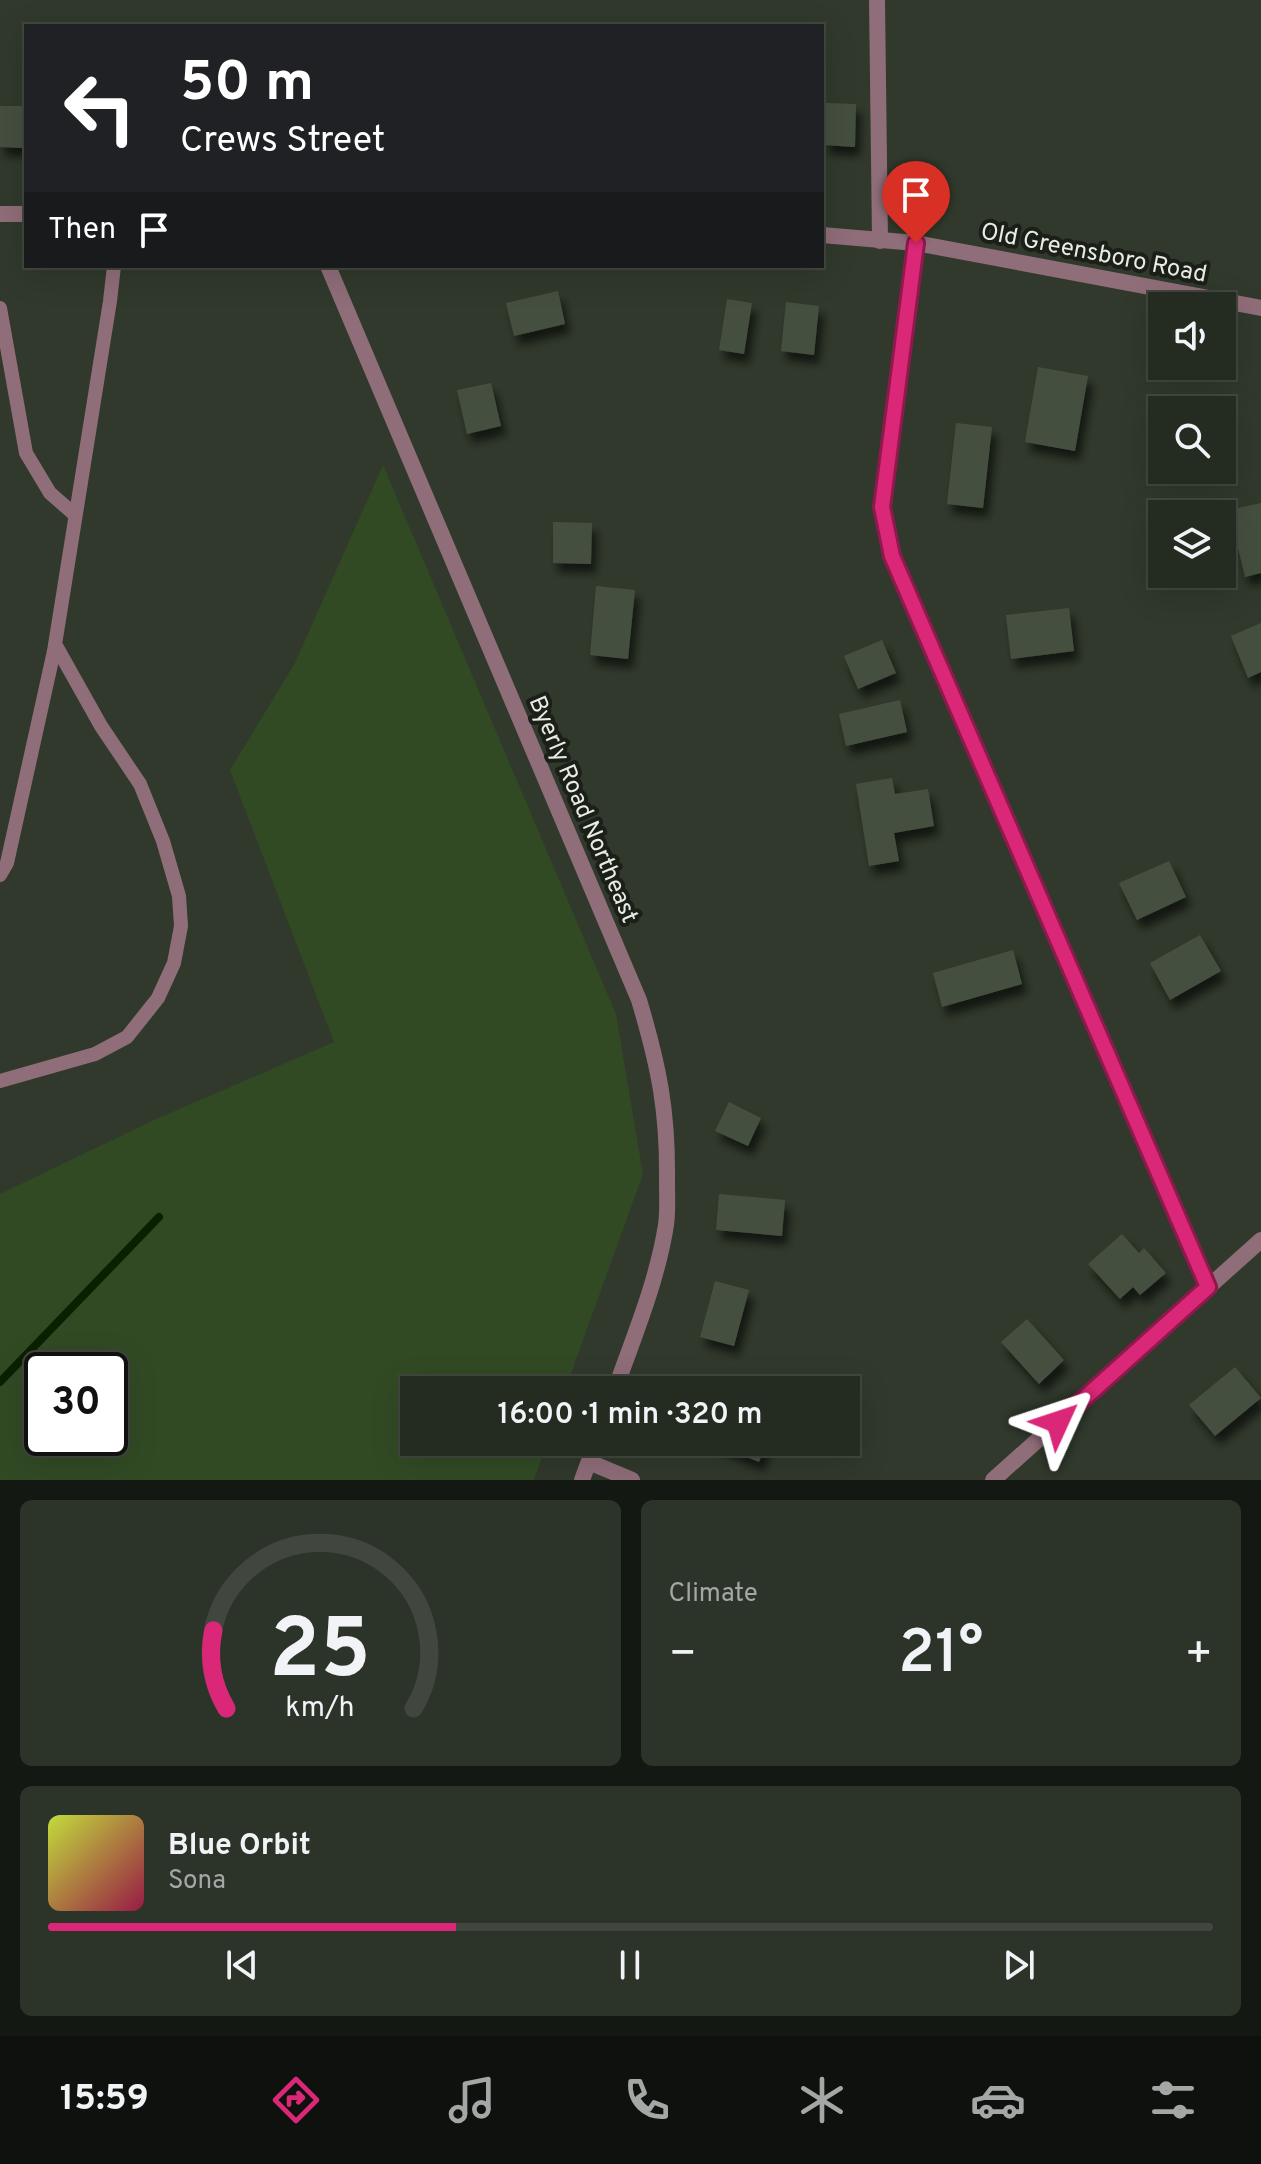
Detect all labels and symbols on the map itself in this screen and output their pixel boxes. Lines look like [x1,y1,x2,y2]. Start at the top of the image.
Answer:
pin [882,161,950,243]
street label: Old Greensboro Road [978,217,1209,291]
street label: Byerly Road Northeast [521,692,644,928]
speed limit sign: 30 [24,1352,128,1456]
position arrow [1016,1380,1100,1464]

